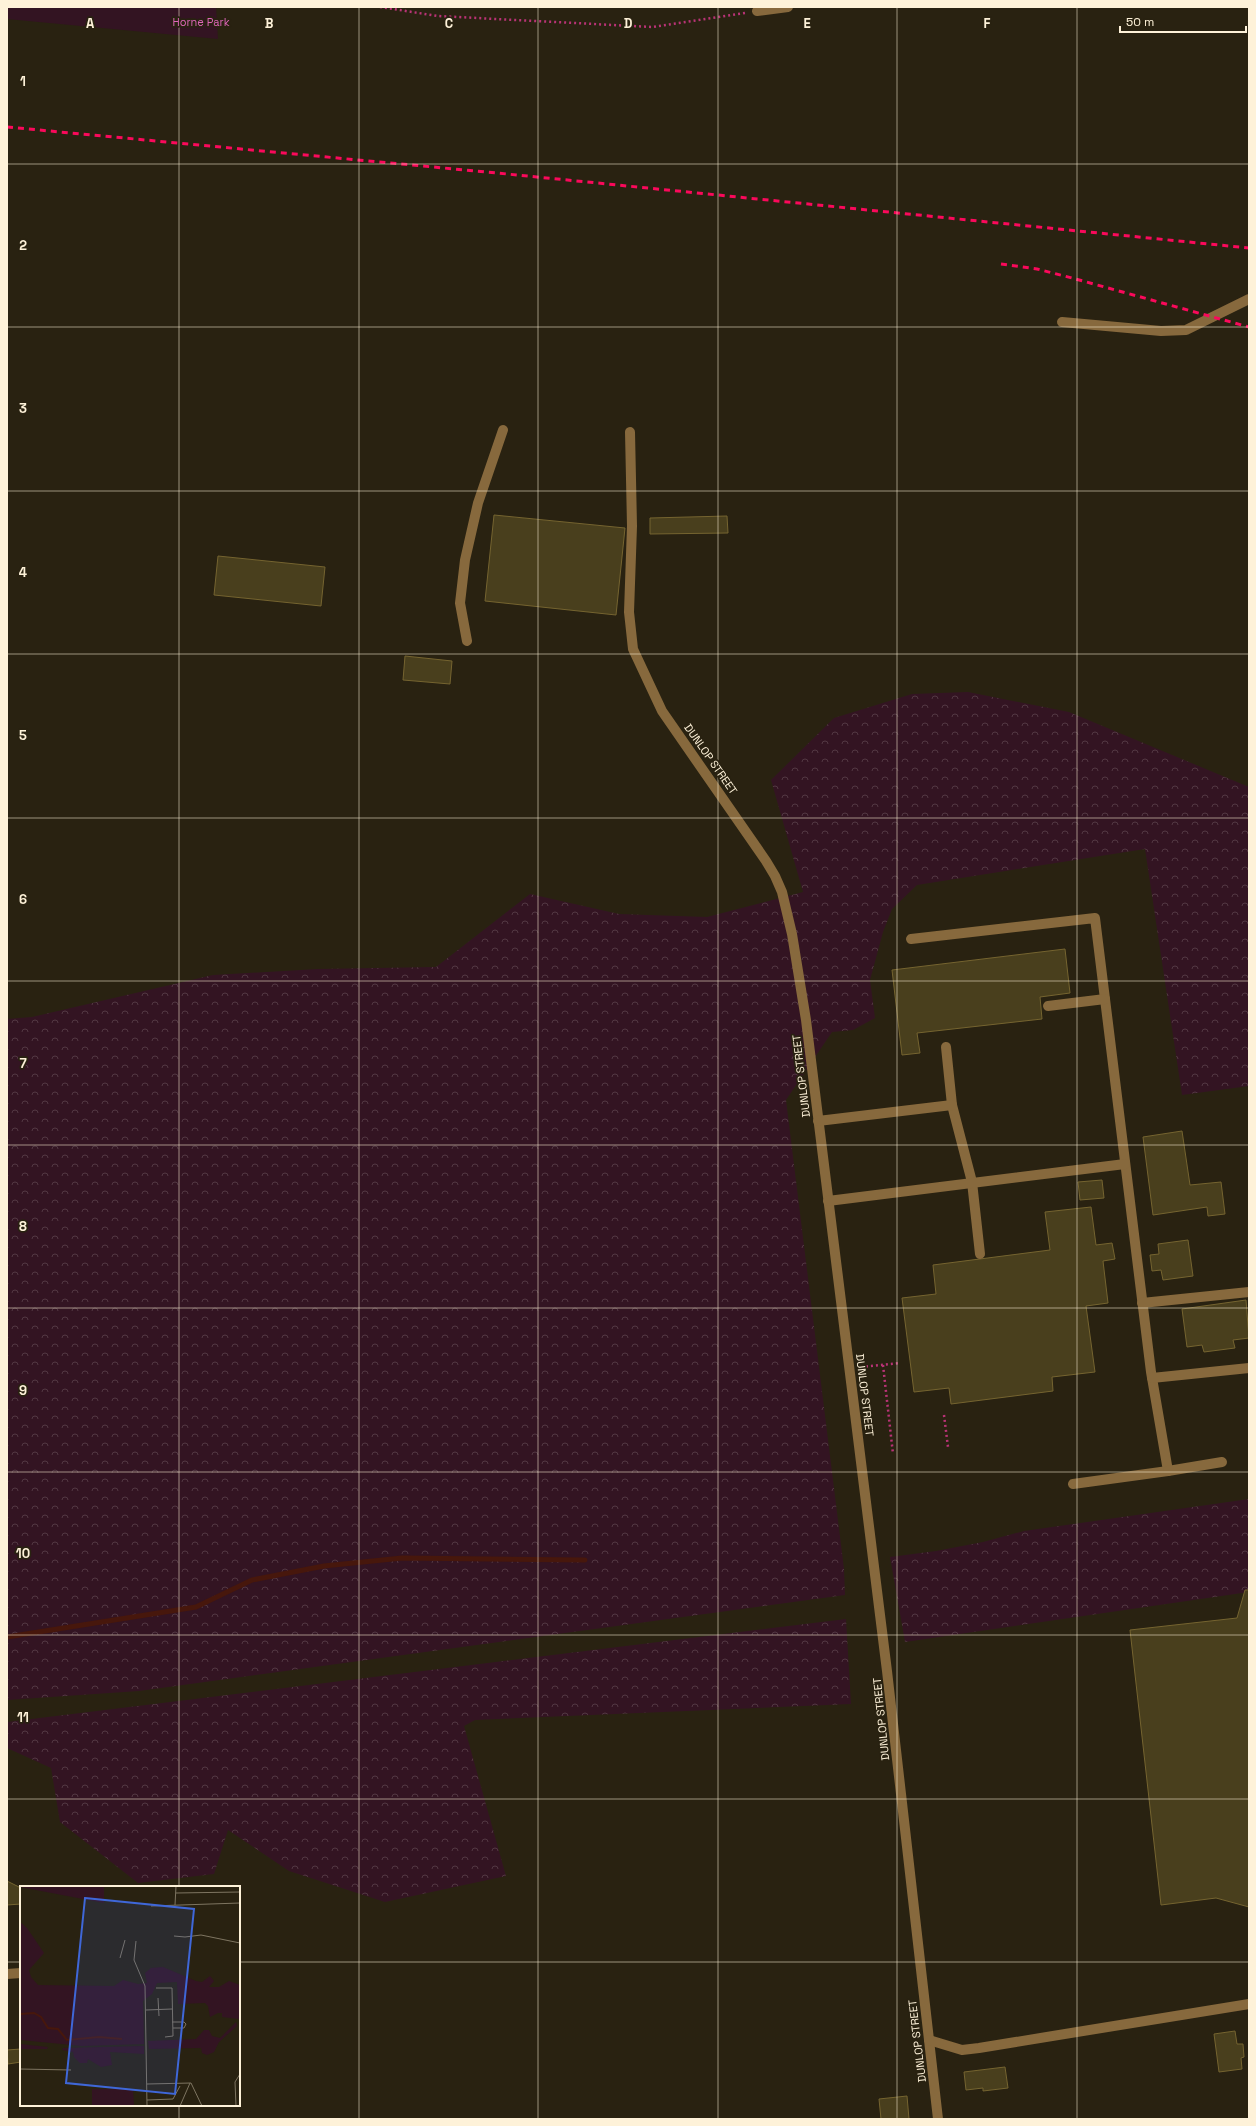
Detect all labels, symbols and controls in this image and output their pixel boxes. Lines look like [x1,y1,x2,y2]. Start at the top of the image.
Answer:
scale bar [1120,8,1246,34]
text: 50 m [1126,14,1154,30]
text: A [86,15,95,32]
park label: Horne Park [172,15,230,29]
text: B [265,15,274,32]
text: C [445,15,453,32]
text: D [624,15,633,32]
text: E [803,15,811,32]
text: F [984,15,991,32]
text: 1 [20,73,26,90]
text: 2 [19,237,27,254]
text: 3 [19,400,27,417]
text: 4 [19,564,27,581]
street label: DUNLOP STREET [681,721,741,798]
text: 5 [19,727,27,744]
text: 6 [19,891,27,908]
street label: DUNLOP STREET [789,1033,813,1118]
text: 7 [19,1055,27,1072]
text: 8 [19,1218,27,1235]
street label: DUNLOP STREET [853,1353,877,1438]
text: 9 [19,1382,27,1399]
text: 10 [16,1545,30,1562]
street label: DUNLOP STREET [870,1676,892,1761]
text: 11 [17,1709,29,1726]
inset map [20,1886,240,2106]
street label: DUNLOP STREET [905,1998,929,2083]

